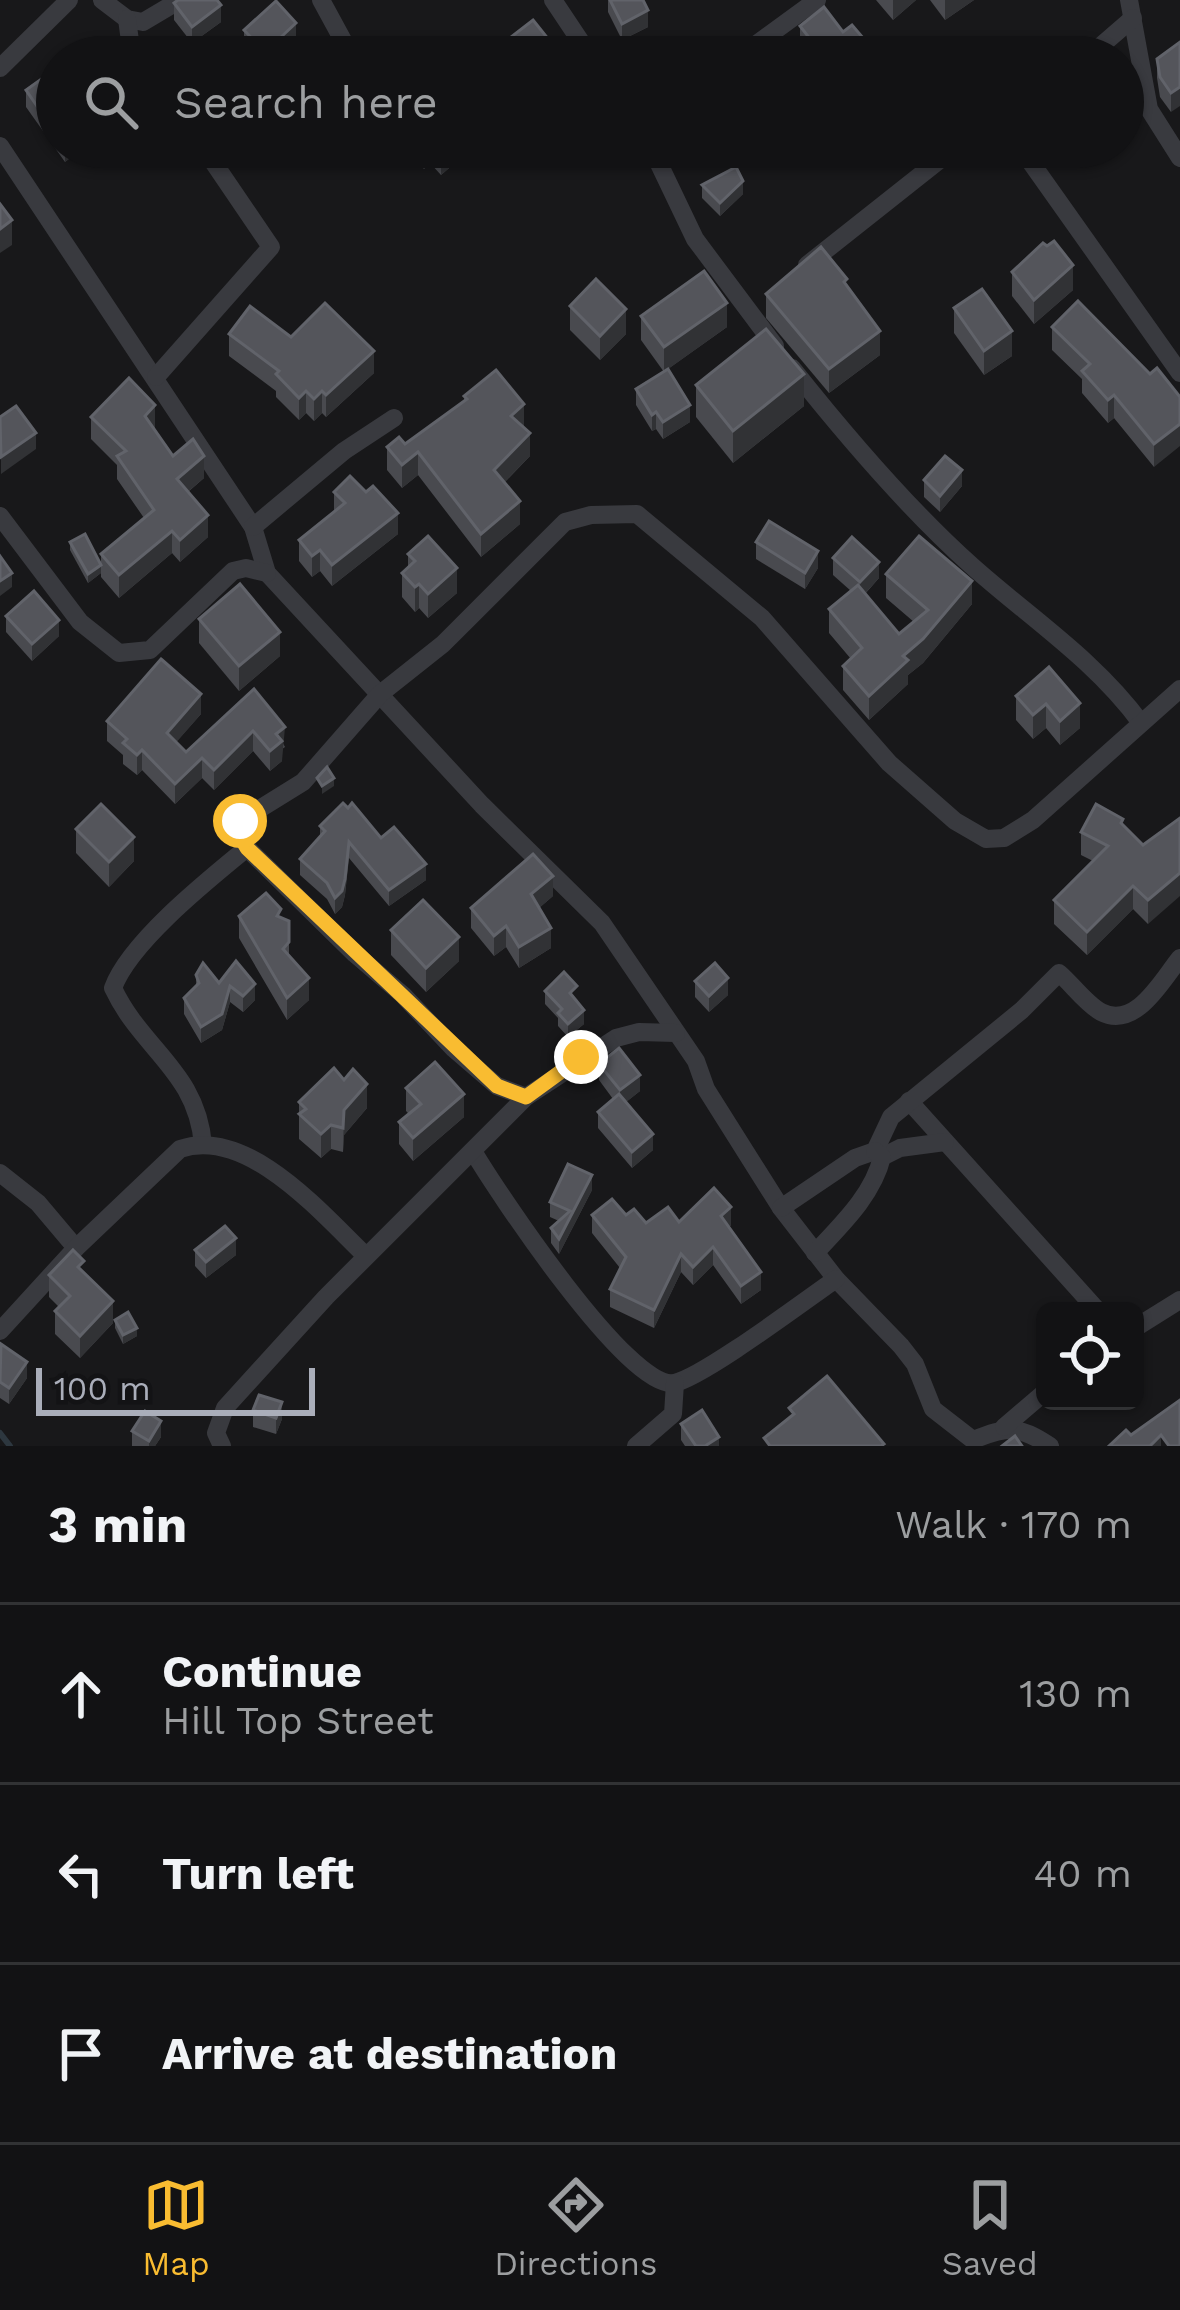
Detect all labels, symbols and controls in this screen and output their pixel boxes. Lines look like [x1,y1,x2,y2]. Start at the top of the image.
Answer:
search box [36,36,1144,168]
icon: search [78,69,144,135]
text: Search here [174,76,438,129]
route start [213,794,267,848]
route end [554,1030,608,1084]
map controls [1036,1302,1144,1410]
button: locate [1036,1302,1144,1410]
scale bar [36,1362,315,1415]
text: 100 m [54,1369,151,1408]
text: 3 min [48,1495,187,1554]
text: Walk · 170 m [895,1502,1132,1547]
text: Continue [162,1645,362,1698]
icon: ahead [48,1661,114,1727]
text: 130 m [1019,1671,1132,1716]
text: Hill Top Street [162,1698,434,1743]
icon: left [48,1841,114,1907]
text: Turn left [162,1847,354,1900]
text: 40 m [1033,1851,1132,1896]
icon: arrive [48,2021,114,2087]
text: Arrive at destination [162,2027,617,2080]
tab: Map [142,2172,210,2283]
tab: Directions [494,2172,657,2283]
tab: Saved [942,2172,1038,2283]

